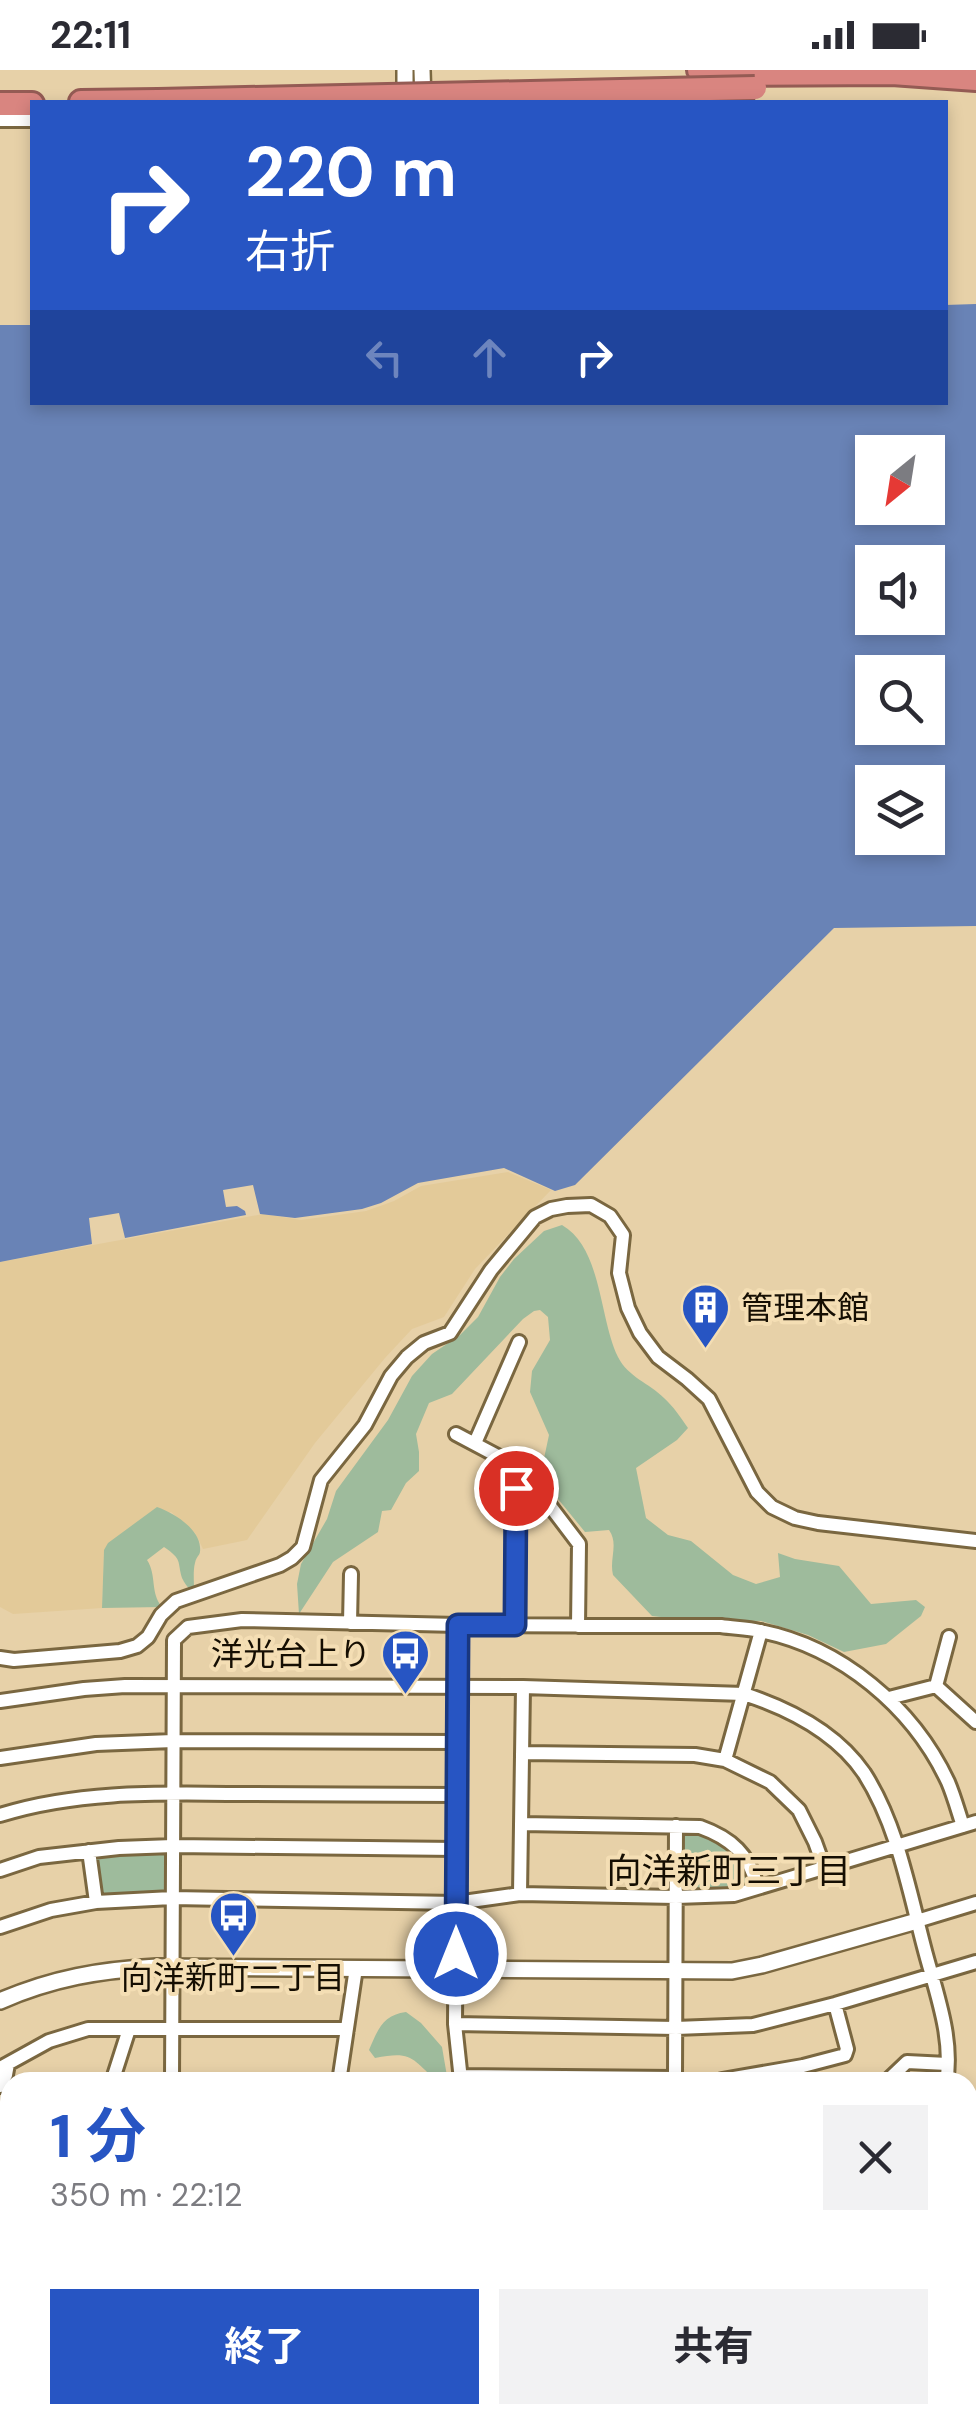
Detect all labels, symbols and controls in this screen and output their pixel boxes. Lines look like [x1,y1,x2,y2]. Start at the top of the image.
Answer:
text: 22:11 [50,10,131,60]
text: 220 m [245,127,457,218]
icon: right [80,140,210,270]
text: 右折 [245,222,335,281]
icon: left [357,330,412,385]
icon: ahead [462,330,517,385]
icon: right [567,330,622,385]
north arrow [855,435,945,525]
map controls [855,435,945,855]
button: sound [855,545,945,635]
button: search [855,655,945,745]
button: layers [855,765,945,855]
building icon: 管理本館 [680,1282,732,1350]
place label: 管理本館 [741,1287,869,1329]
pin [474,1446,559,1531]
icon: arrive [489,1461,544,1516]
bus stop icon: 洋光台上り [380,1628,432,1696]
place label: 洋光台上り [211,1633,371,1675]
district label: 向洋新町三丁目 [606,1848,852,1894]
bus stop icon: 向洋新町二丁目 [207,1890,259,1958]
position arrow [404,1902,508,2006]
place label: 向洋新町二丁目 [121,1957,345,1999]
text: 1 分 [50,2097,146,2176]
button: close [823,2105,928,2210]
text: 350 m · 22:12 [50,2174,242,2216]
button: 終了 [50,2289,479,2404]
button: 共有 [499,2289,928,2404]

